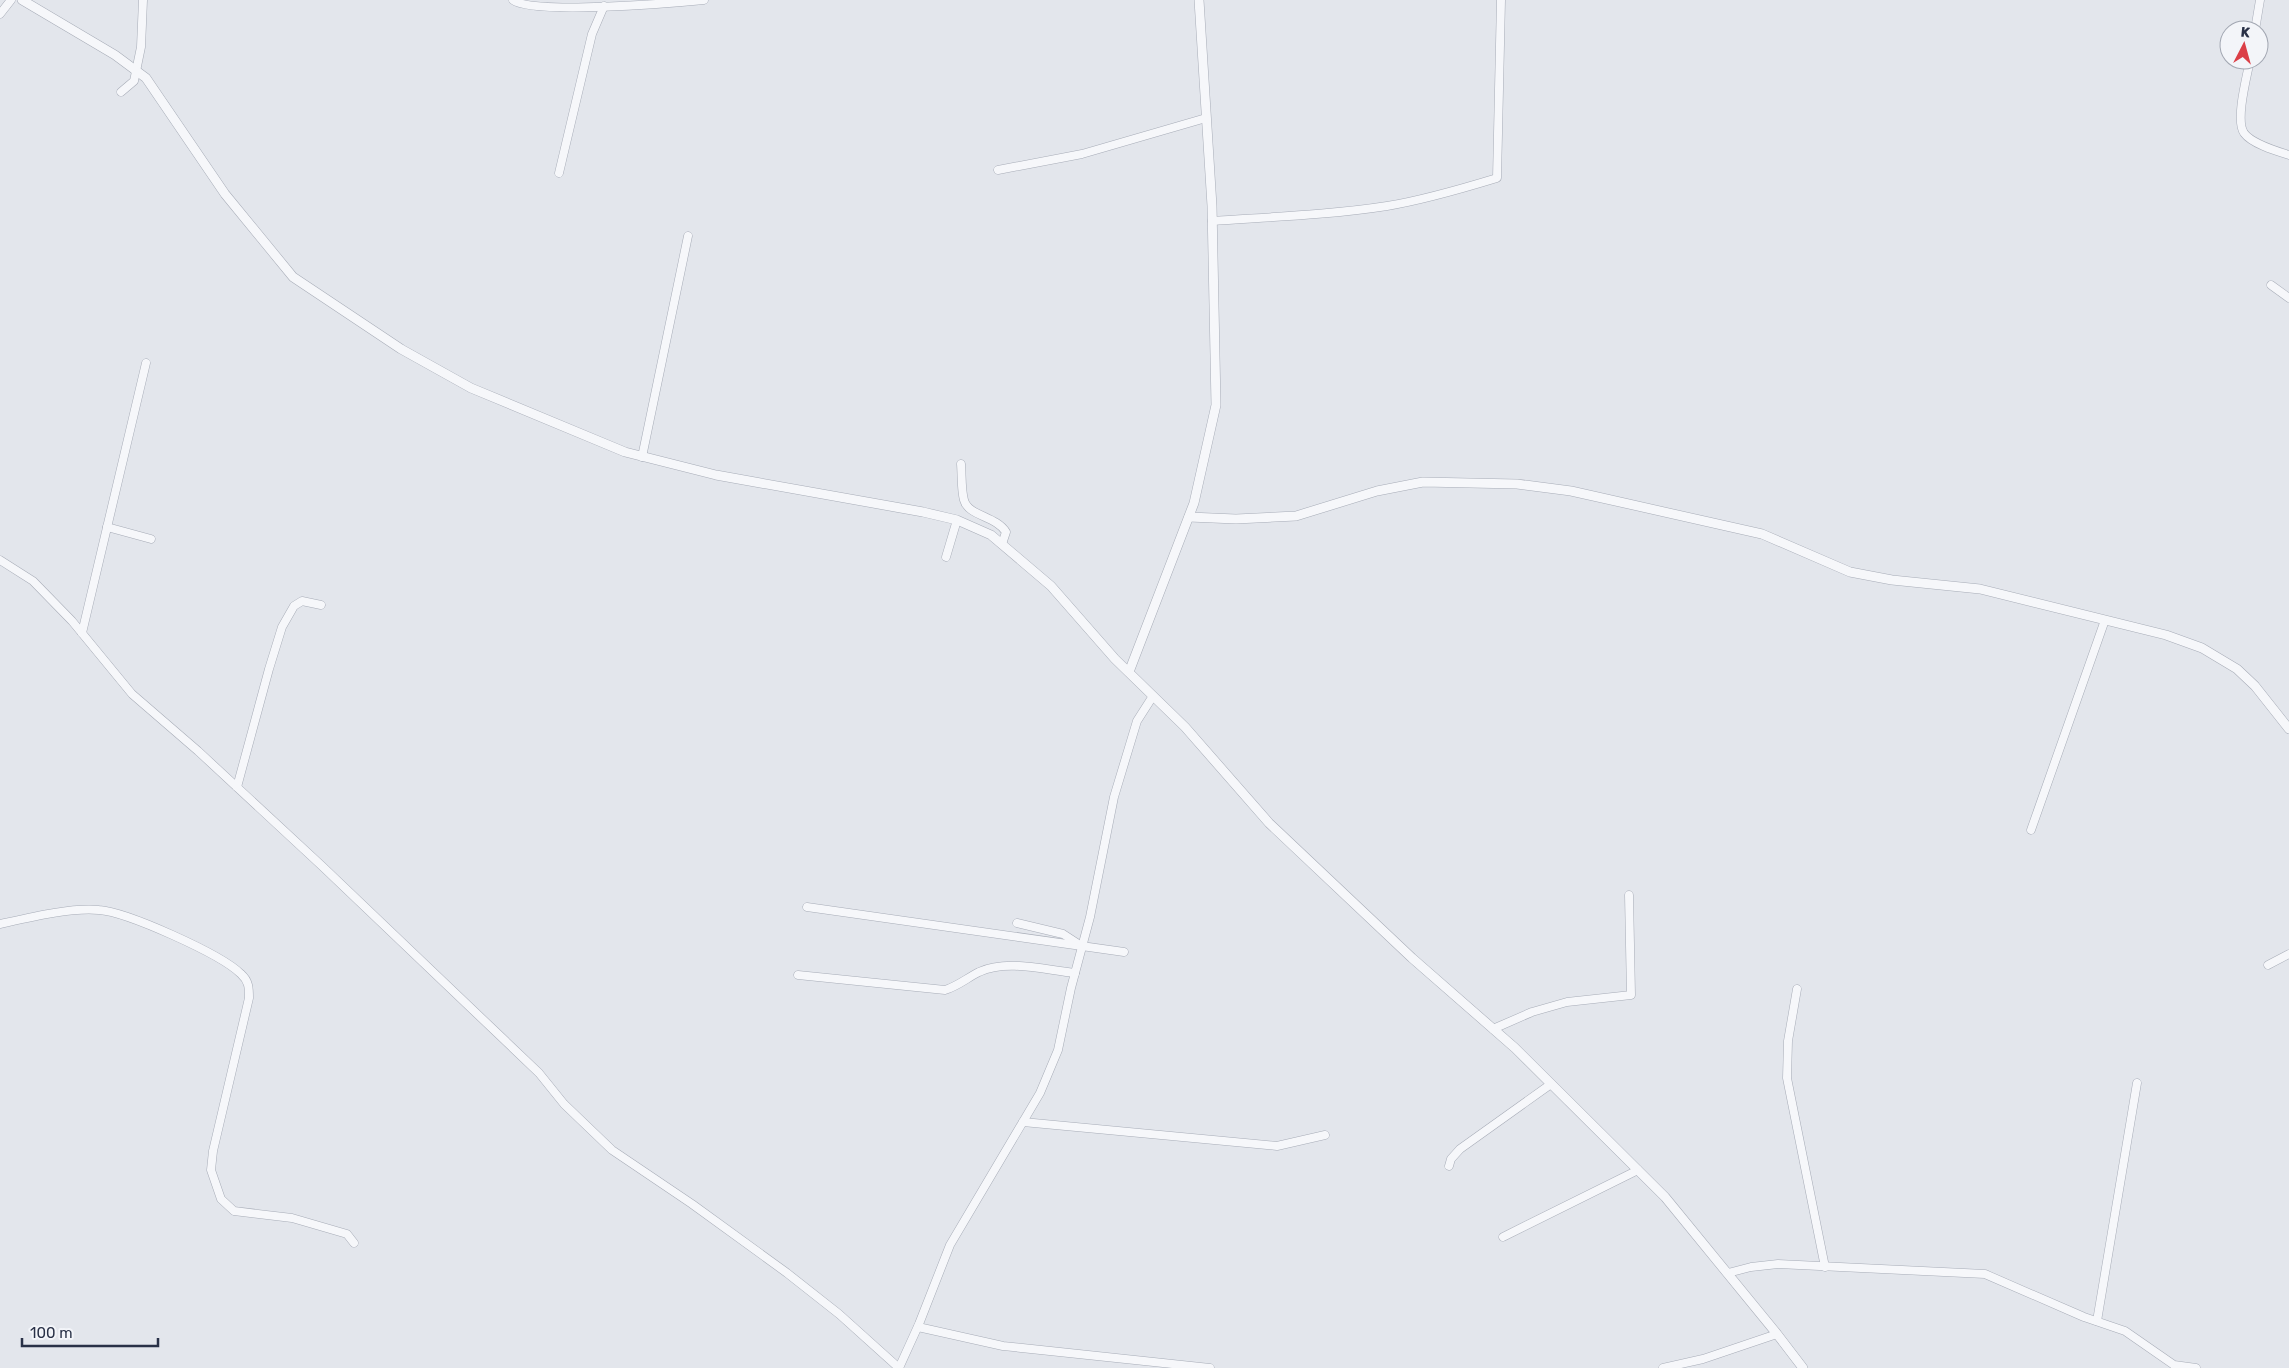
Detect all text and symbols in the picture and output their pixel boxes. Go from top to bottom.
north arrow [2219,20,2269,70]
text: K [2240,24,2252,42]
scale bar [22,1316,159,1348]
text: 100 m [30,1324,72,1342]

